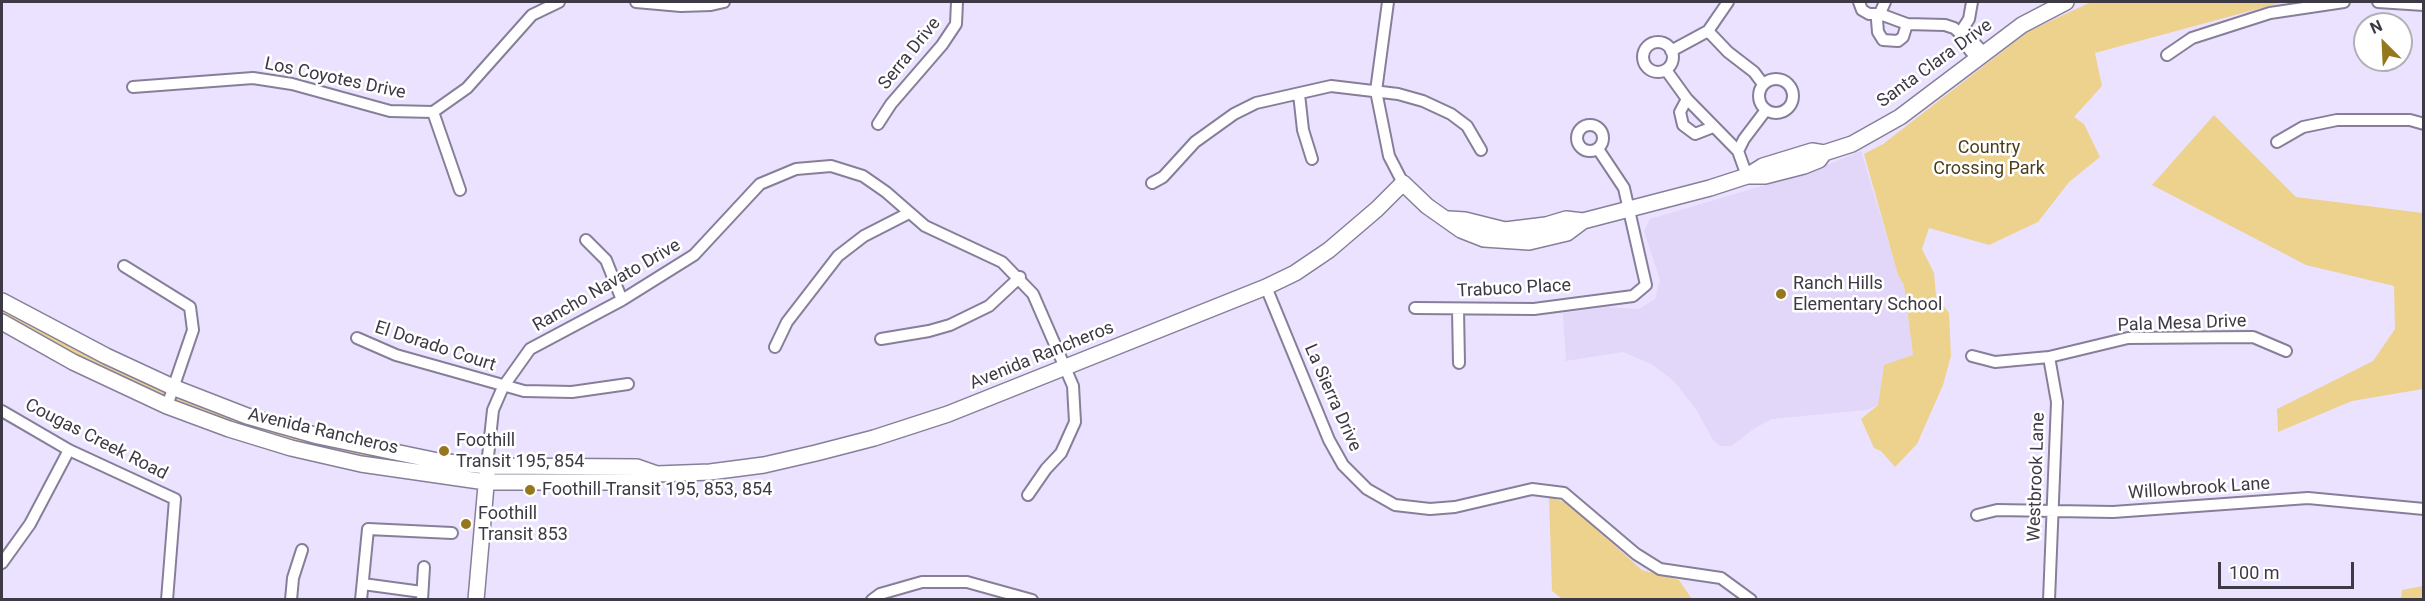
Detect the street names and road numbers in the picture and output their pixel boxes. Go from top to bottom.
street label: Serra Drive [874,13,946,95]
street label: Santa Clara Drive [1873,15,1997,113]
street label: Los Coyotes Drive [262,53,408,105]
street label: Rancho Navato Drive [529,235,685,337]
street label: Trabuco Place [1456,275,1572,303]
street label: Pala Mesa Drive [2117,311,2247,337]
street label: El Dorado Court [372,317,498,377]
street label: Avenida Rancheros [967,317,1117,395]
street label: La Sierra Drive [1299,341,1365,455]
street label: Cougas Creek Road [21,395,171,485]
street label: Avenida Rancheros [246,404,400,460]
street label: Westbrook Lane [2024,412,2050,542]
street label: Willowbrook Lane [2127,473,2271,505]

